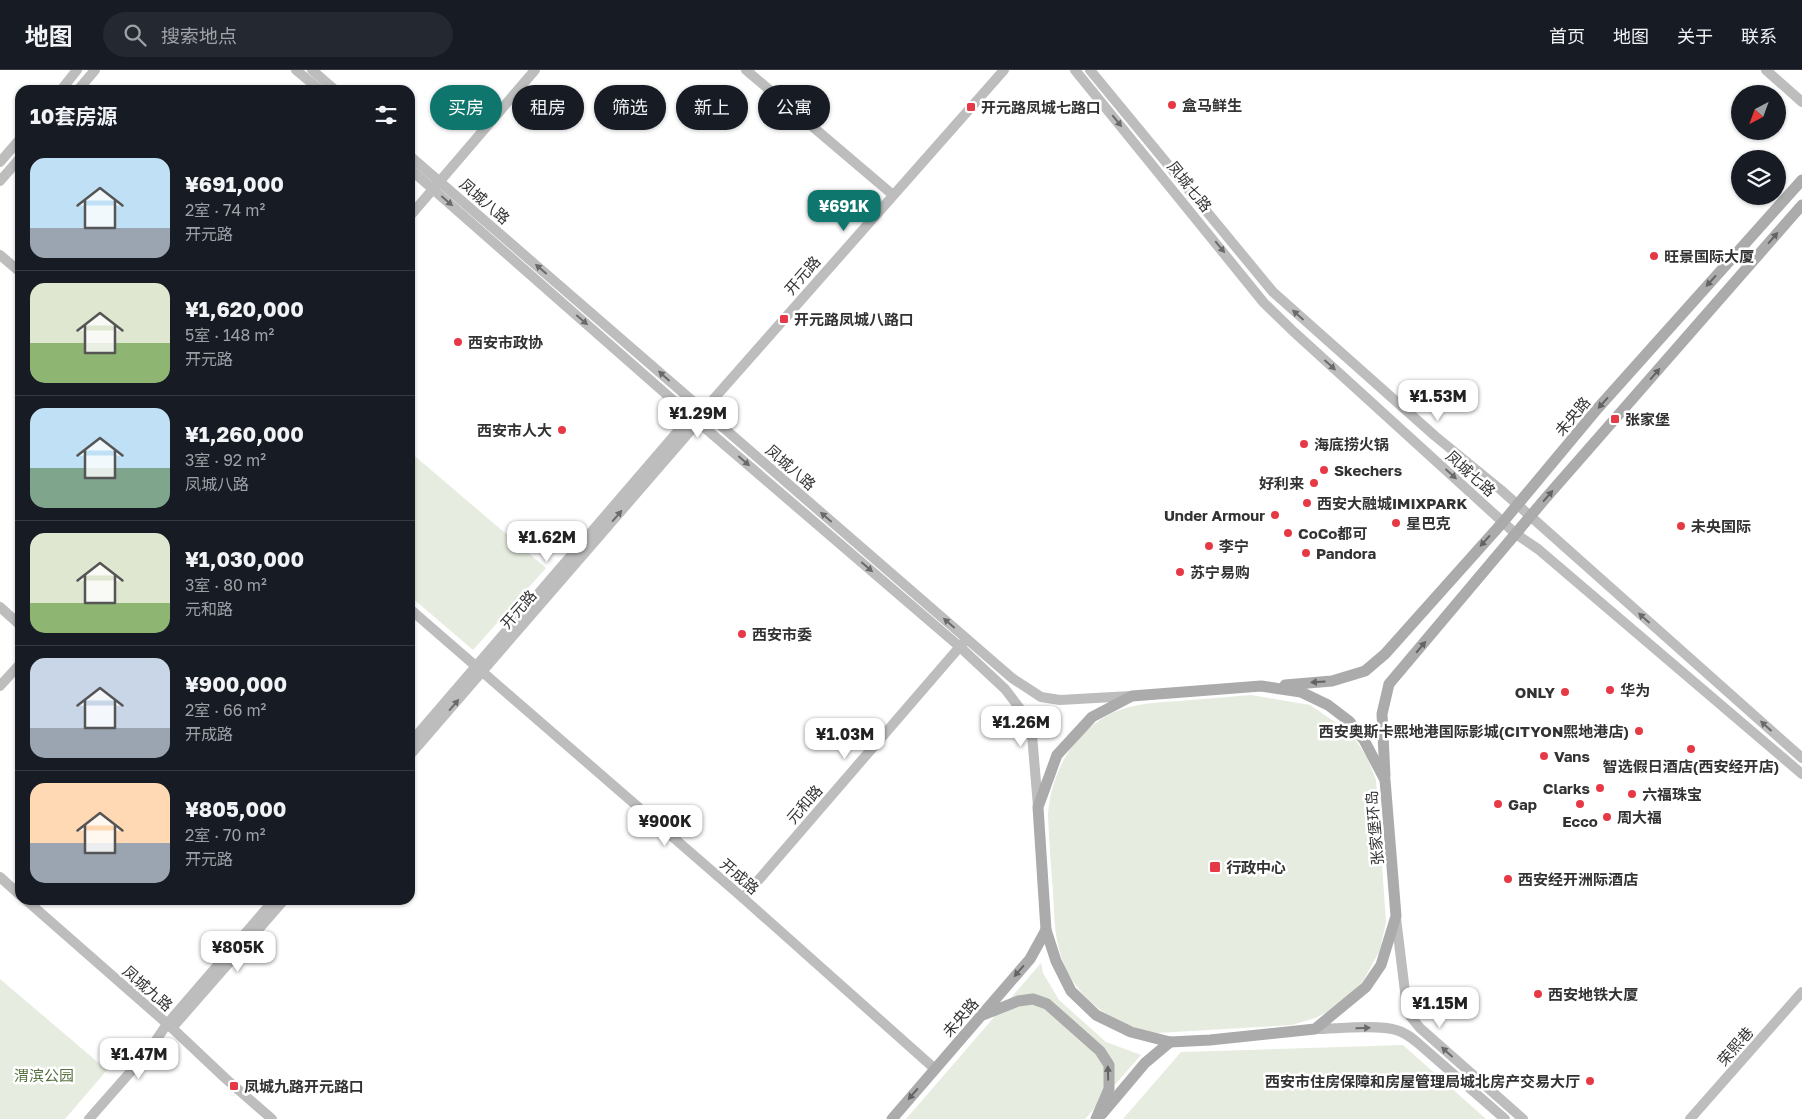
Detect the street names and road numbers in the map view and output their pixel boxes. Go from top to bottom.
street label: 凤城七路 [1164,157,1216,215]
street label: 凤城八路 [456,175,514,227]
street label: 开元路 [780,252,824,298]
street label: 未央路 [1551,393,1593,439]
street label: 凤城八路 [762,441,820,493]
street label: 凤城七路 [1443,446,1499,500]
street label: 开元路 [496,586,540,632]
street label: 元和路 [782,781,826,827]
street label: 张家堡环岛 [1362,790,1386,866]
street label: 开成路 [717,854,763,898]
street label: 凤城九路 [119,962,177,1014]
street label: 未央路 [938,994,982,1040]
street label: 荣熙巷 [1713,1023,1757,1069]

